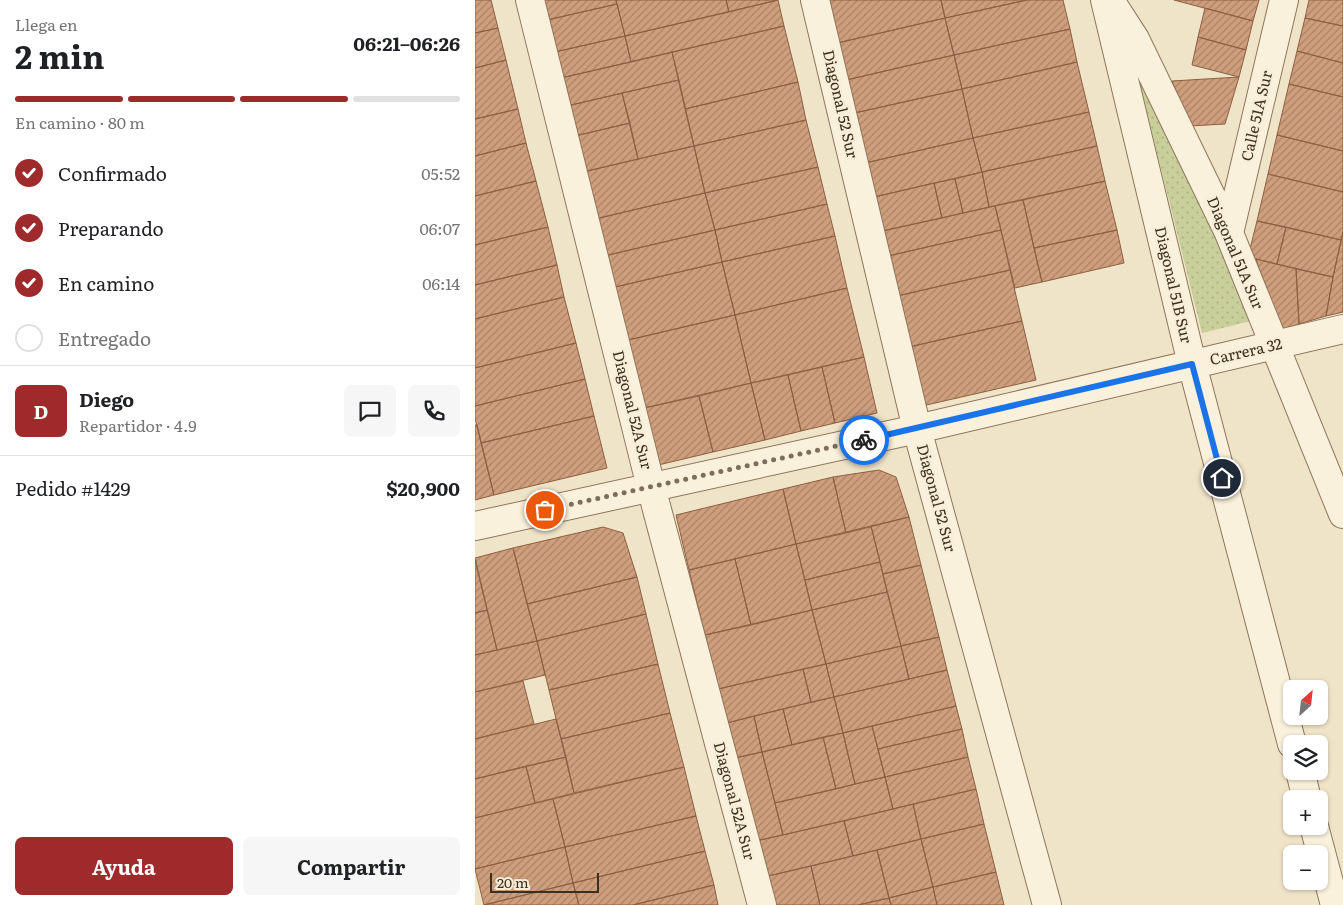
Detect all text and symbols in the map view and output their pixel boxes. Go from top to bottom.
text: Llega en [15,12,78,36]
text: 06:21–06:26 [353,29,460,57]
text: 2 min [15,31,104,79]
street label: Diagonal 52 Sur [818,47,865,160]
street label: Calle 51A Sur [1234,68,1277,163]
text: En camino · 80 m [15,110,145,134]
icon: check [15,159,43,187]
text: Confirmado [58,159,167,187]
text: 05:52 [421,161,460,185]
street label: Diagonal 51A Sur [1202,192,1271,312]
icon: check [15,214,43,242]
text: Preparando [58,214,164,242]
text: 06:07 [419,216,460,240]
street label: Diagonal 51B Sur [1150,224,1199,345]
icon: check [15,269,43,297]
text: En camino [58,269,154,297]
text: 06:14 [422,271,460,295]
text: Entregado [58,324,151,352]
street label: Carrera 32 [1207,331,1284,370]
street label: Diagonal 52A Sur [608,348,659,472]
text: Diego [79,385,134,413]
button: chat [344,385,396,437]
button: phone [408,385,460,437]
text: D [34,397,48,425]
text: Repartidor · 4.9 [79,413,197,437]
courier [839,415,889,465]
icon: bike [850,426,878,454]
street label: Diagonal 52 Sur [912,441,963,554]
pin [1201,457,1243,499]
icon: home [1208,464,1236,492]
text: Pedido #1429 [15,474,130,502]
text: $20,900 [386,474,460,502]
pin [524,489,566,531]
icon: bag [531,496,559,524]
north arrow [1283,680,1327,725]
map controls [1283,680,1328,890]
button: layers [1283,735,1328,780]
street label: Diagonal 52A Sur [709,739,762,862]
button: + [1283,790,1328,835]
button: Ayuda [15,837,233,895]
button: Compartir [243,837,460,895]
button: − [1283,845,1328,890]
scale bar [490,870,599,893]
text: 20 m [497,872,529,892]

